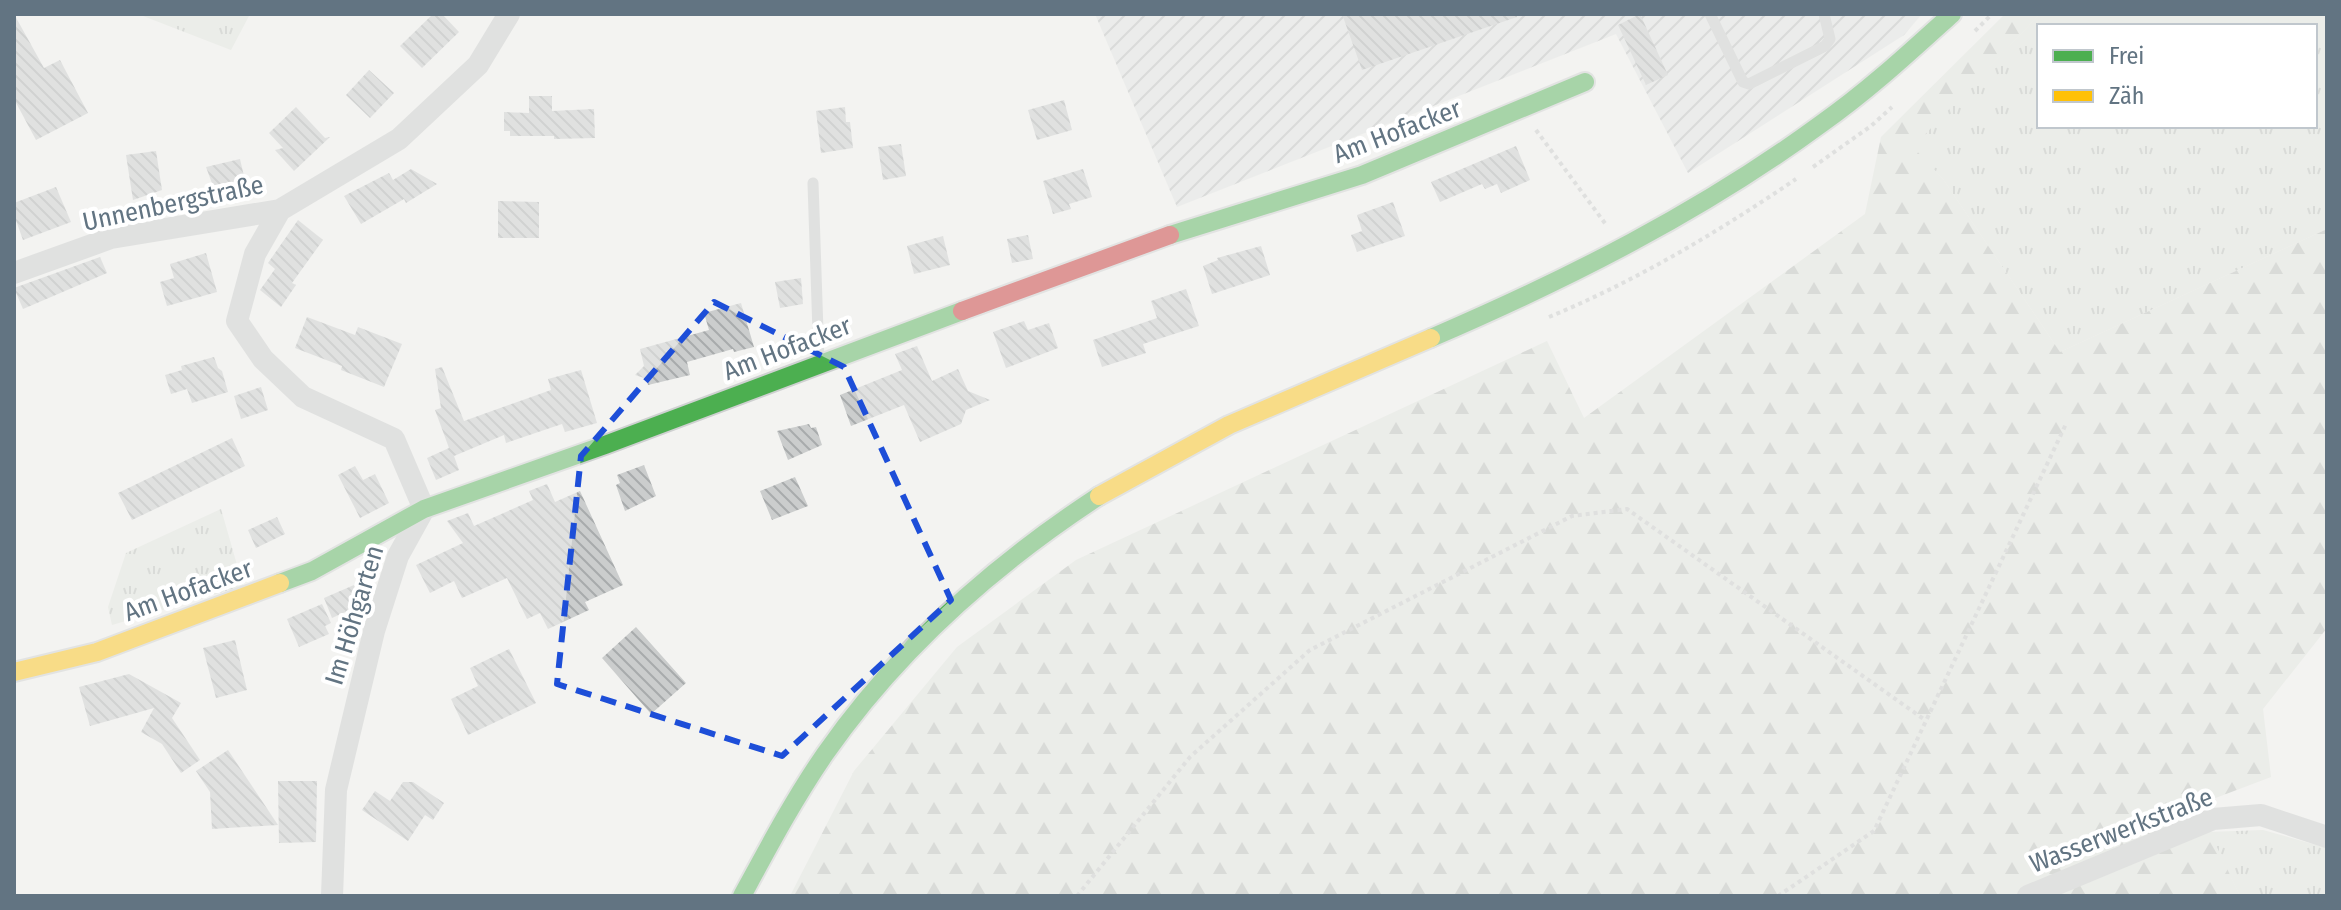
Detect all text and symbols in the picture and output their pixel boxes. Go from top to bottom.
legend [2037,24,2317,128]
text: Frei [2109,42,2144,70]
text: Zäh [2109,82,2144,110]
street label: Am Hofacker [1329,93,1465,170]
street label: Unnenbergstraße [80,169,266,238]
street label: Am Hofacker [719,310,855,387]
street label: Im Höhgarten [319,542,390,689]
street label: Am Hofacker [120,553,257,628]
street label: Wasserwerkstraße [2025,781,2217,880]

